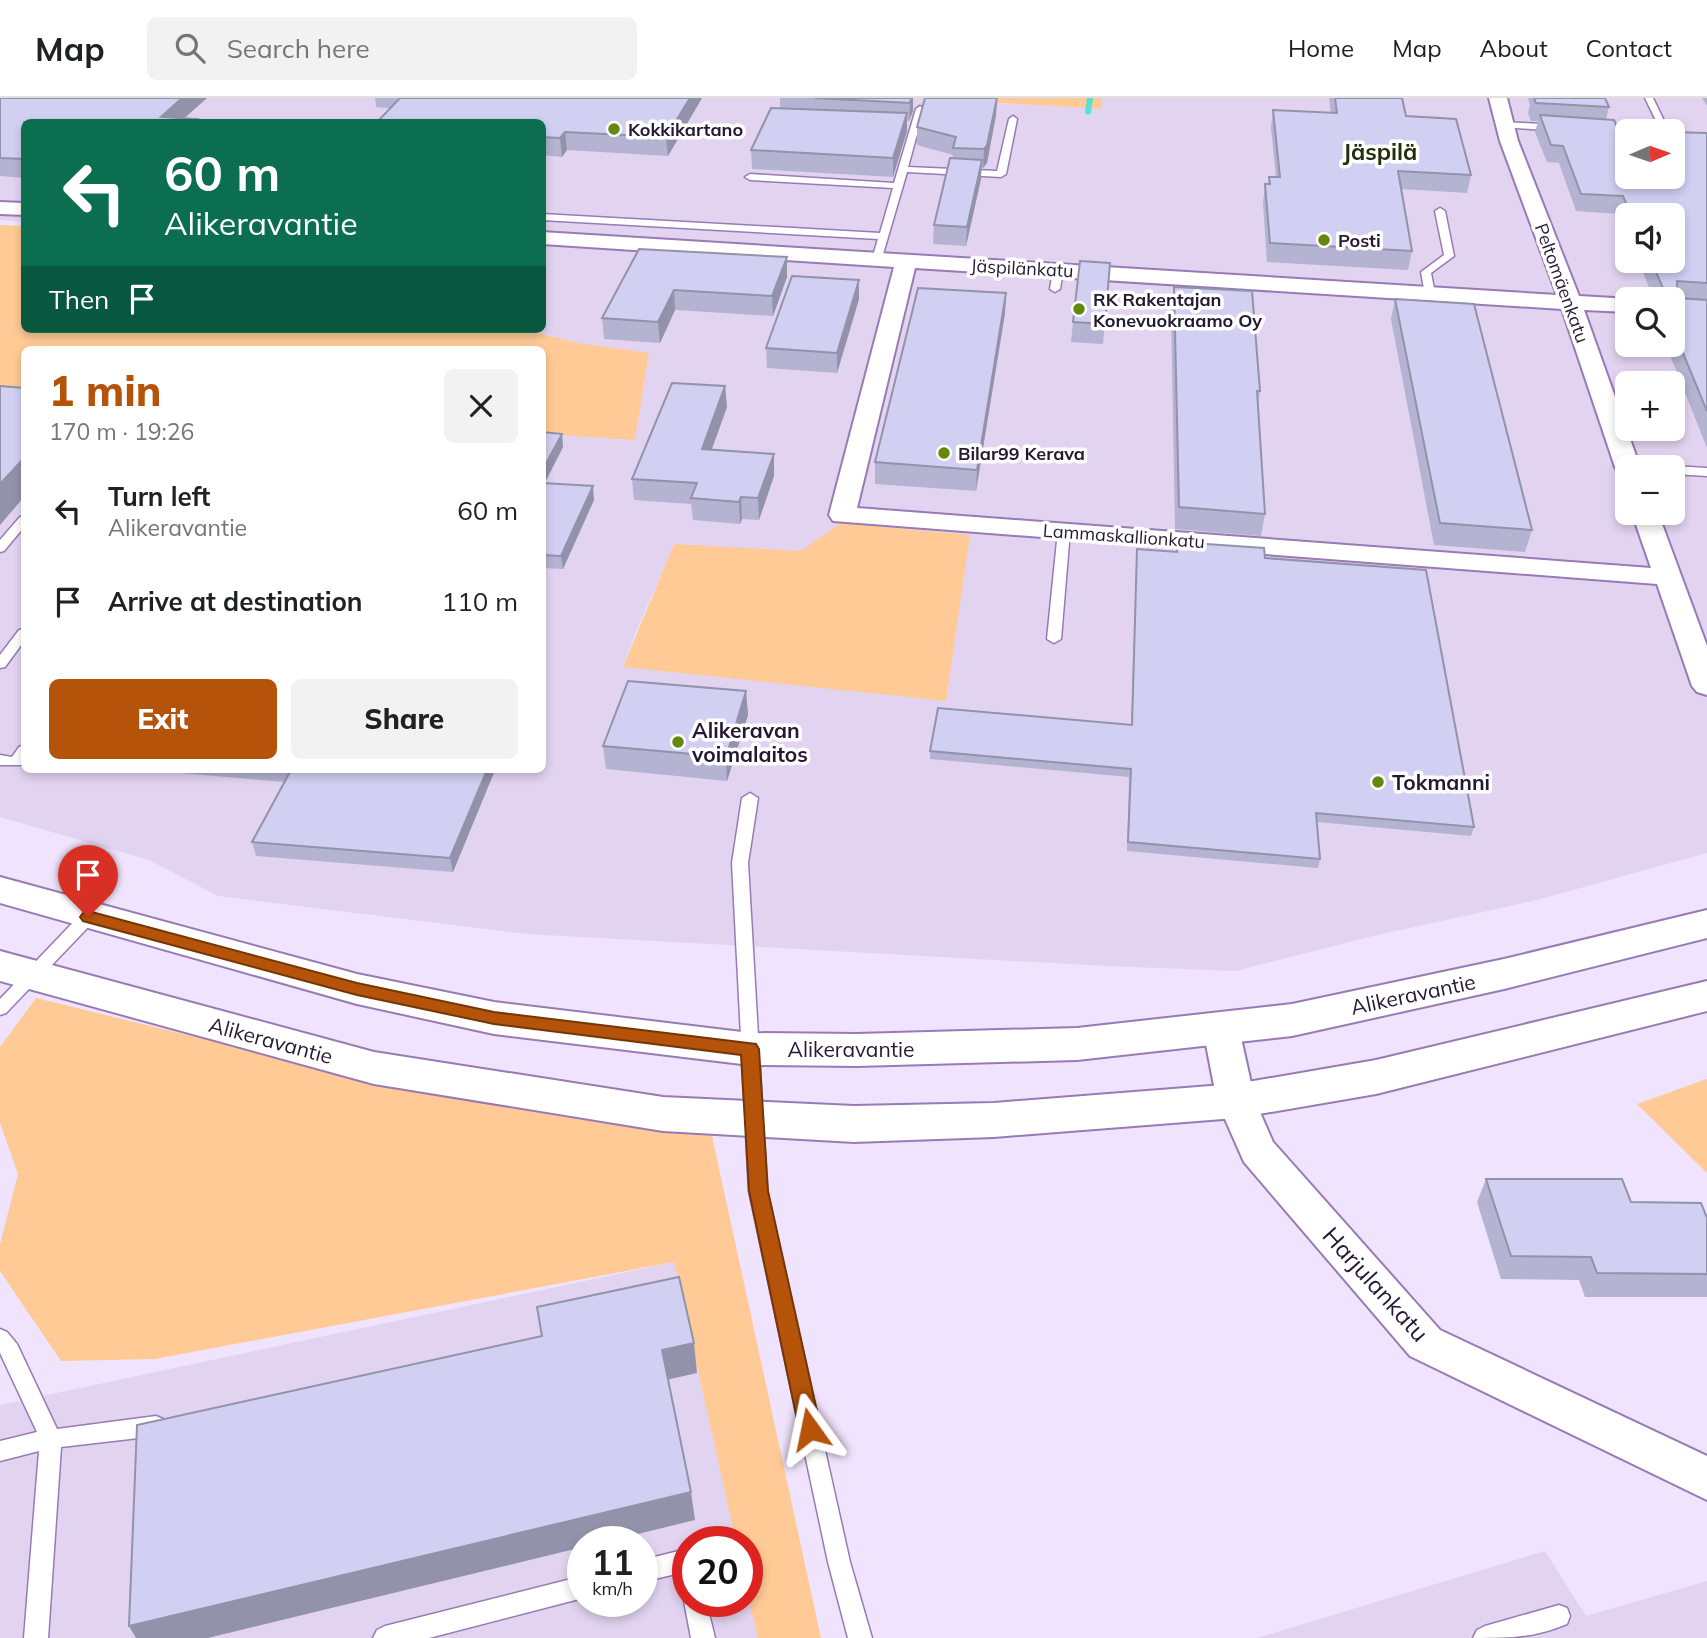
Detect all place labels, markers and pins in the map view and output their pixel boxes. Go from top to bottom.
place label: Kokkikartano [628,118,743,141]
marker: Kokkikartano [606,121,622,137]
place label: Posti [1338,229,1381,252]
marker: Posti [1316,232,1332,248]
place label: RK Rakentajan Konevuokraamo Oy [1093,288,1262,332]
marker: RK Rakentajan Konevuokraamo Oy [1071,301,1087,317]
place label: Bilar99 Kerava [958,442,1085,465]
marker: Bilar99 Kerava [936,445,952,461]
place label: Alikeravan voimalaitos [691,717,808,767]
marker: Alikeravan voimalaitos [670,734,686,750]
place label: Tokmanni [1392,769,1490,795]
marker: Tokmanni [1370,774,1386,790]
pin [58,845,118,917]

